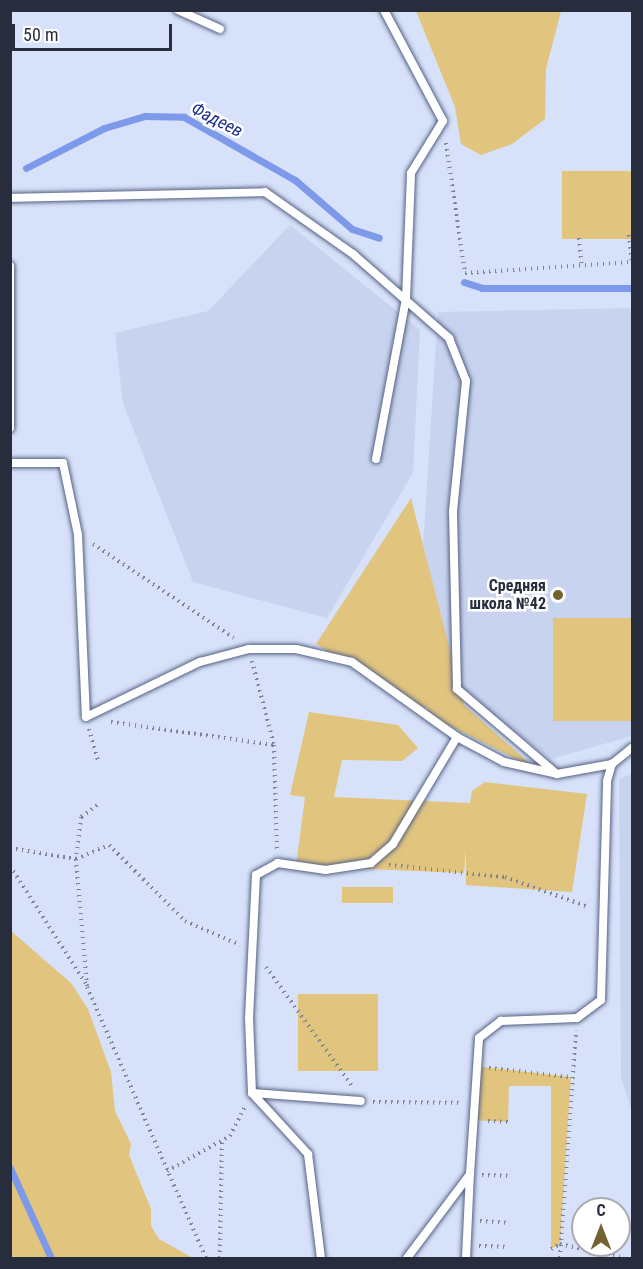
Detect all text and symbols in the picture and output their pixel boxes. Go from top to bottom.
scale bar [15,12,176,50]
text: 50 m [23,24,58,45]
water label: Фадеев [188,98,246,142]
place label: Средняя школа №42 [470,576,546,614]
marker: Средняя школа №42 [551,588,565,602]
north arrow [571,1197,631,1257]
text: С [596,1201,606,1220]

